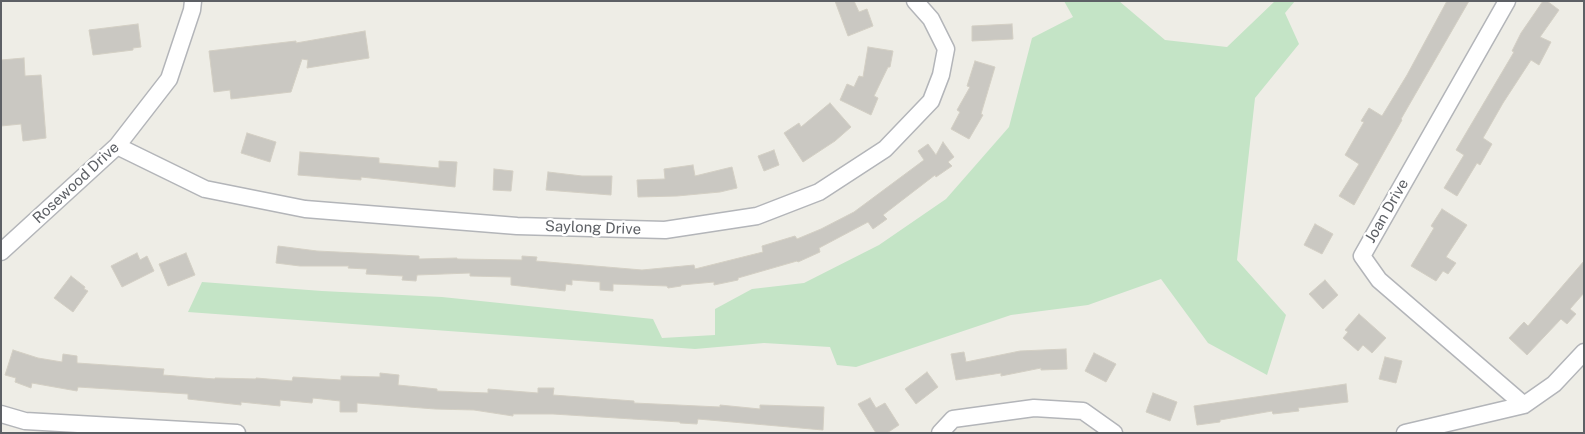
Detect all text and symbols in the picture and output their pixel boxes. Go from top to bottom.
street label: Rosewood Drive [29,138,123,228]
street label: Joan Drive [1362,176,1412,246]
street label: Saylong Drive [545,217,641,239]

